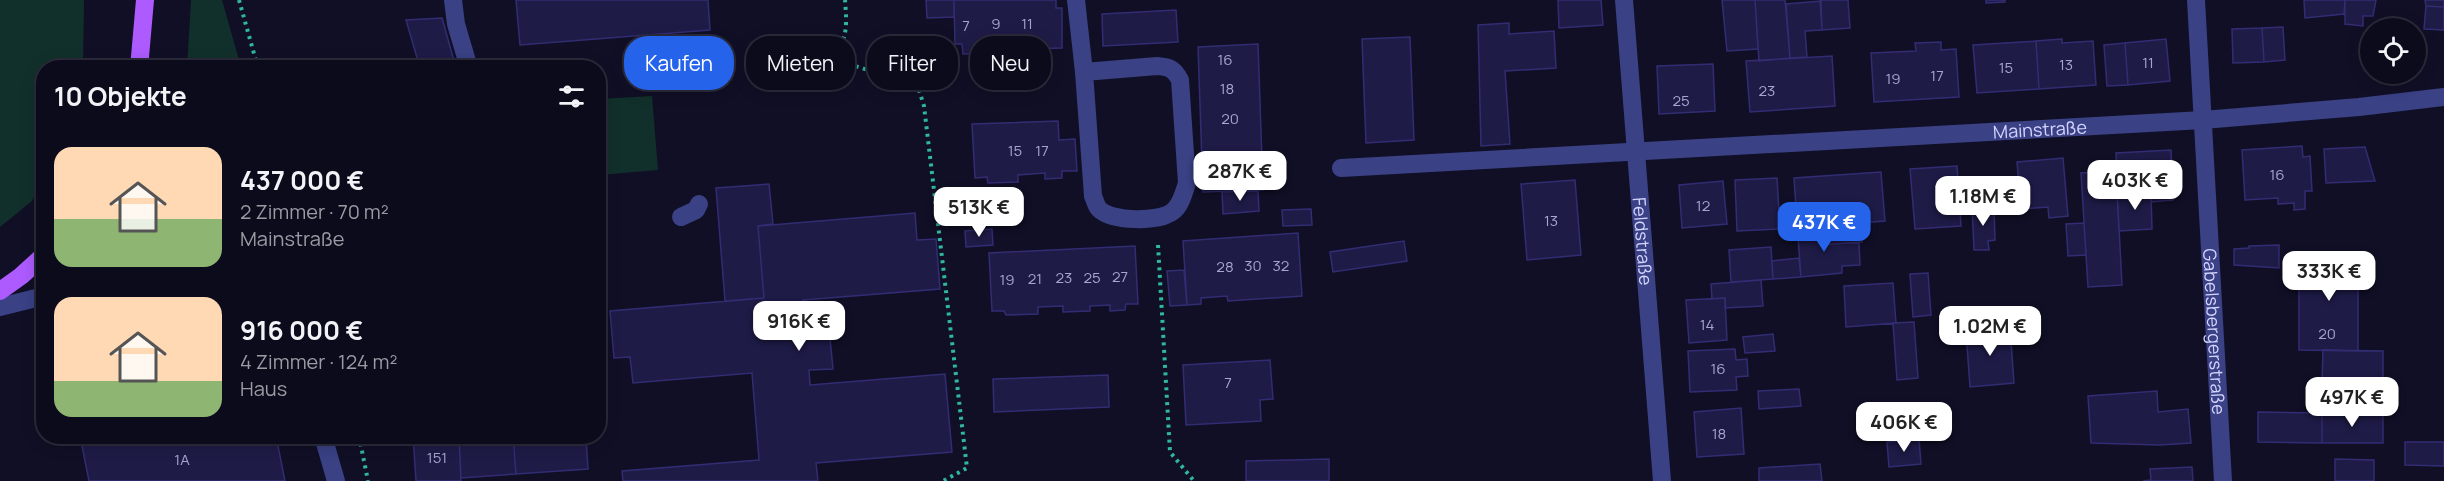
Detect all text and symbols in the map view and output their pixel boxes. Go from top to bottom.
house number: 9 [991,13,1001,34]
house number: 11 [1021,13,1033,34]
house number: 7 [962,15,970,36]
map controls [2360,18,2426,84]
button: locate [2360,18,2426,84]
chip: Kaufen [624,36,734,90]
chip: Mieten [746,36,855,90]
chip: Filter [867,36,958,90]
chip: Neu [970,36,1051,90]
house number: 16 [1217,49,1233,70]
house number: 11 [2142,52,2154,73]
house number: 13 [2059,54,2073,75]
house number: 15 [1999,57,2013,78]
house number: 17 [1930,65,1944,86]
house number: 19 [1885,68,1901,89]
text: 10 Objekte [54,78,187,114]
house number: 18 [1220,78,1234,99]
icon: filters [555,80,588,113]
house number: 23 [1759,80,1775,101]
house number: 25 [1672,90,1690,111]
house number: 20 [1221,108,1239,129]
street label: Mainstraße [1992,114,2088,144]
house number: 15 [1008,140,1022,161]
house number: 17 [1035,140,1049,161]
pin: 287K € [1191,151,1289,202]
text: 287K € [1207,157,1273,184]
pin: 403K € [2086,160,2184,211]
text: 437 000 € [240,162,364,198]
house number: 16 [2269,164,2285,185]
text: 403K € [2101,166,2169,193]
icon: home [102,171,174,243]
pin: 1.18M € [1928,176,2038,227]
text: 1.18M € [1949,182,2017,209]
pin: 513K € [930,187,1028,238]
text: 513K € [948,193,1010,220]
house number: 12 [1696,195,1710,216]
street label: Feldstraße [1628,196,1659,286]
text: 2 Zimmer · 70 m² [240,198,389,225]
pin: 437K € [1775,202,1873,253]
text: 437K € [1792,208,1856,235]
house number: 13 [1544,210,1558,231]
text: Mainstraße [240,225,345,252]
street label: Gabelsbergerstraße [2198,248,2231,415]
pin: 333K € [2280,251,2378,302]
house number: 30 [1244,255,1262,276]
house number: 32 [1273,255,1289,276]
house number: 28 [1216,256,1234,277]
text: 333K € [2296,257,2362,284]
house number: 27 [1112,266,1128,287]
house number: 23 [1056,267,1072,288]
house number: 25 [1083,267,1101,288]
house number: 21 [1028,268,1042,289]
house number: 19 [999,269,1015,290]
pin: 916K € [750,301,848,352]
pin: 1.02M € [1935,306,2045,357]
text: 916K € [767,307,831,334]
text: 916 000 € [240,312,363,348]
text: 1.02M € [1953,312,2027,339]
house number: 14 [1700,314,1714,335]
icon: home [102,321,174,393]
house number: 20 [2318,323,2336,344]
text: 4 Zimmer · 124 m² [240,348,398,375]
house number: 16 [1710,358,1726,379]
house number: 7 [1224,372,1232,393]
text: Haus [240,375,287,402]
pin: 497K € [2303,377,2401,428]
text: 497K € [2320,383,2384,410]
pin: 406K € [1855,402,1953,453]
text: 406K € [1870,408,1938,435]
house number: 18 [1712,423,1726,444]
house number: 151 [427,447,447,468]
house number: 1A [174,449,190,470]

